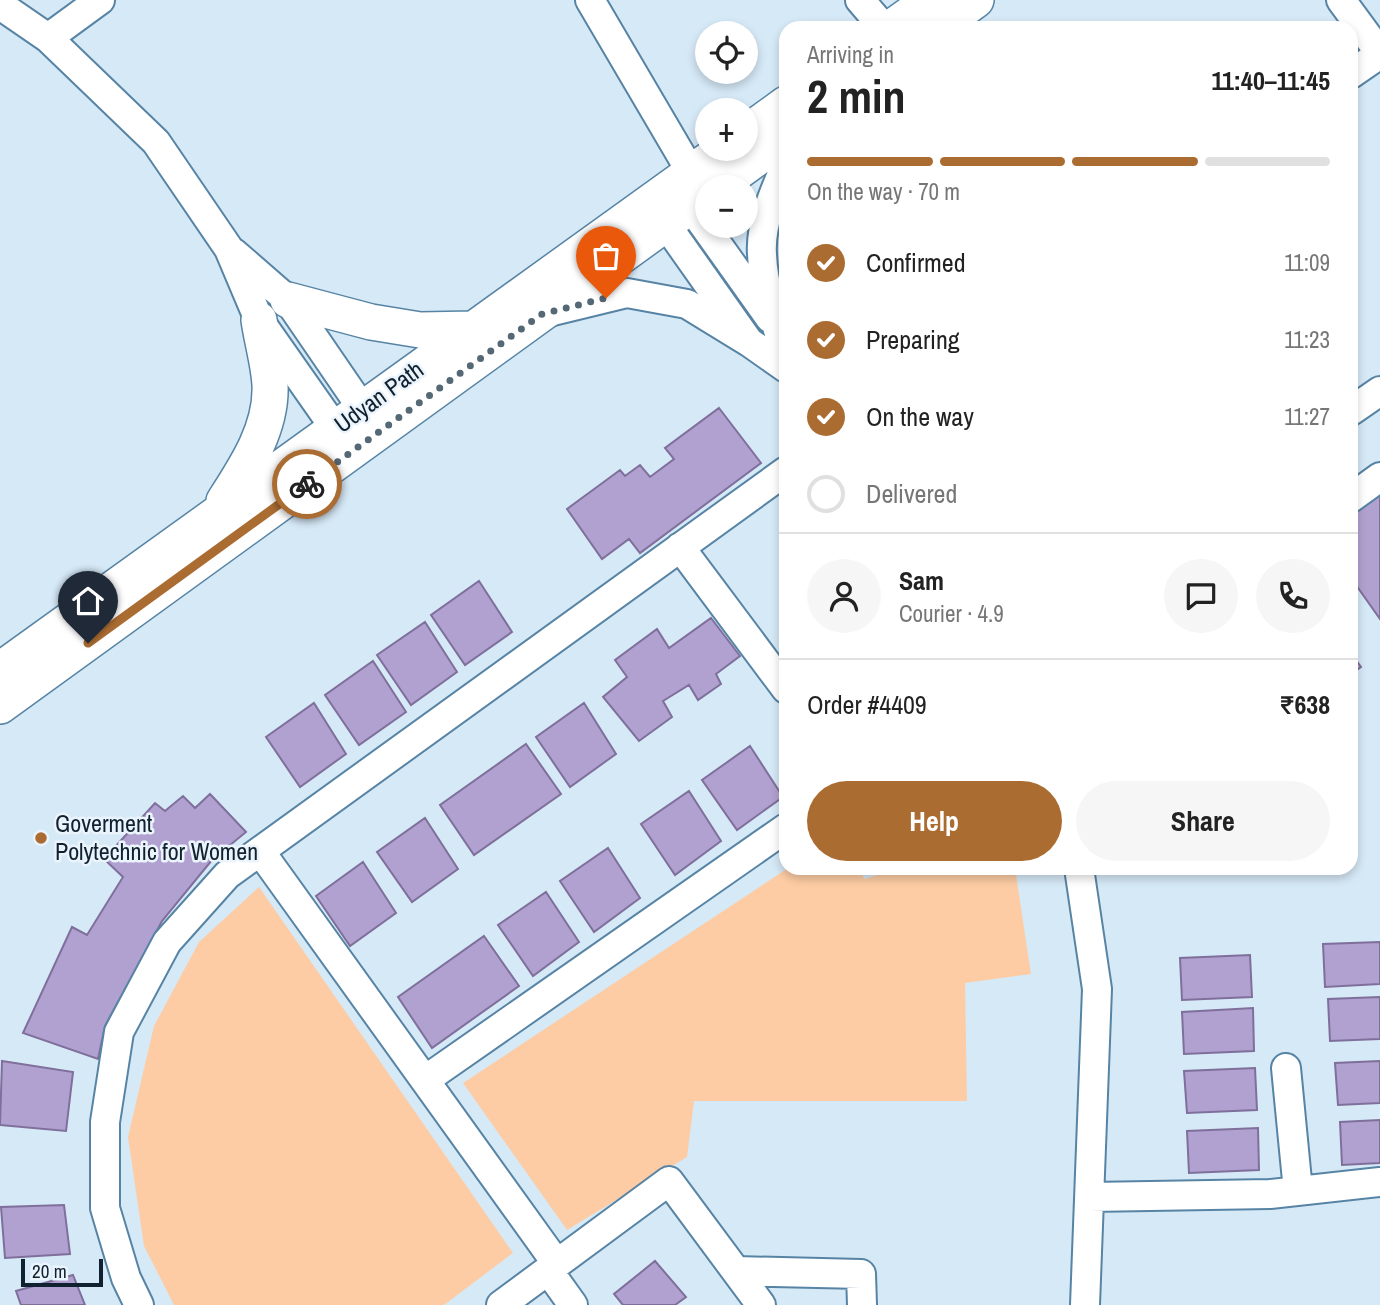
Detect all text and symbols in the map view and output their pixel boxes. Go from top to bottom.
map controls [695,21,758,238]
button: locate [695,21,758,84]
text: Arriving in [807,39,894,70]
text: 11:40–11:45 [1211,63,1330,98]
text: 2 min [807,65,906,127]
button: + [695,98,758,161]
button: − [695,175,758,238]
text: On the way · 70 m [807,176,960,207]
pin [576,226,636,298]
icon: bag [587,237,625,275]
icon: check [807,244,845,282]
text: Confirmed [866,245,966,280]
text: 11:09 [1284,247,1330,278]
icon: check [807,321,845,359]
text: Preparing [866,322,960,357]
text: 11:23 [1284,324,1330,355]
street label: Udyan Path [327,353,429,439]
icon: check [807,398,845,436]
text: On the way [866,399,974,434]
text: 11:27 [1284,401,1330,432]
courier [272,449,342,519]
icon: bike [288,465,326,503]
text: Delivered [866,476,957,511]
button: person [807,559,881,633]
button: chat [1164,559,1238,633]
button: phone [1256,559,1330,633]
text: Sam [899,563,944,598]
pin [58,571,118,643]
icon: home [69,582,107,620]
text: Courier · 4.9 [899,598,1004,629]
text: Order #4409 [807,687,927,722]
text: ₹638 [1279,687,1330,722]
button: Help [807,781,1062,861]
button: Share [1076,781,1330,861]
place label: Goverment Polytechnic for Women [55,807,258,867]
marker: Goverment Polytechnic for Women [33,830,49,846]
scale bar [21,1256,103,1288]
text: 20 m [32,1258,67,1284]

